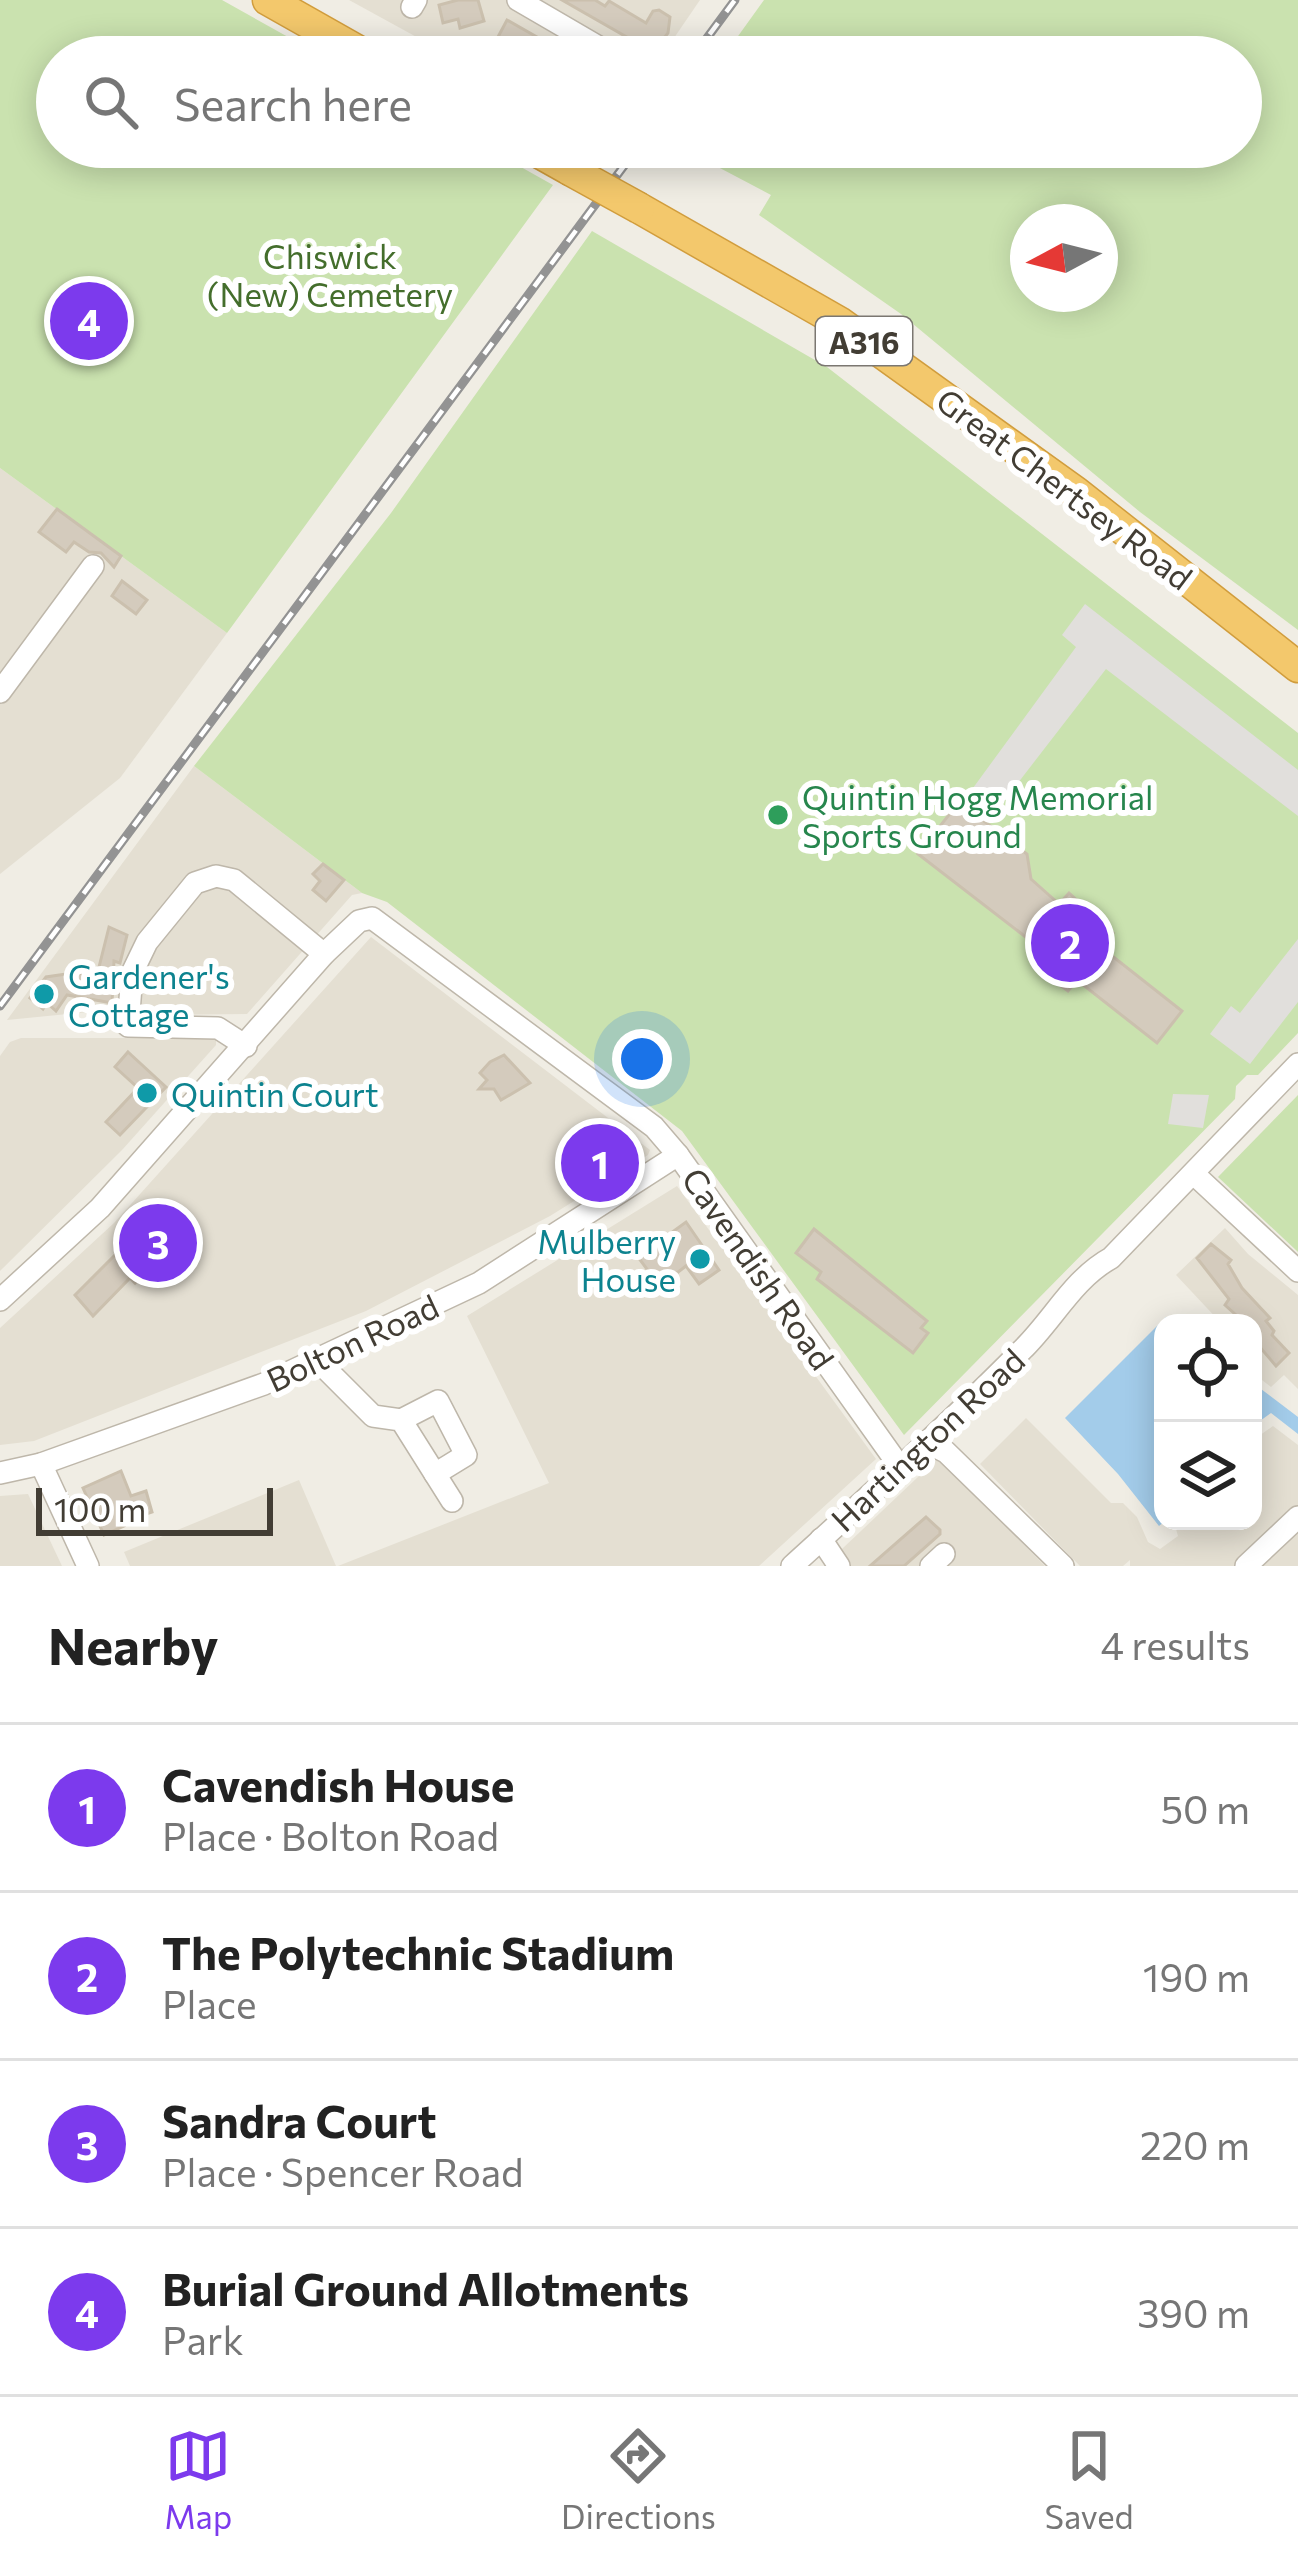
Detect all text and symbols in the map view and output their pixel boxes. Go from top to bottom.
search box [36,36,1262,168]
icon: search [78,69,144,135]
text: Search here [174,75,412,130]
north arrow [1010,204,1118,312]
park label: Chiswick (New) Cemetery [207,235,453,314]
pin: 4 [50,276,128,366]
road number: A316 [816,317,912,365]
street label: Great Chertsey Road [929,379,1201,597]
place label: Quintin Hogg Memorial Sports Ground [802,776,1153,855]
marker: Quintin Hogg Memorial Sports Ground [765,802,791,828]
pin: 2 [1031,898,1109,988]
place label: Gardener's Cottage [68,955,230,1034]
marker: Gardener's Cottage [31,981,57,1007]
your location [612,1029,672,1089]
place label: Quintin Court [171,1073,379,1114]
marker: Quintin Court [134,1080,160,1106]
pin: 1 [561,1118,639,1208]
street label: Cavendish Road [674,1159,844,1377]
pin: 3 [119,1198,197,1288]
place label: Mulberry House [537,1220,676,1299]
marker: Mulberry House [687,1246,713,1272]
street label: Bolton Road [260,1284,444,1400]
map controls [1154,1314,1262,1530]
button: locate [1154,1314,1262,1422]
street label: Hartington Road [822,1339,1032,1539]
button: layers [1154,1422,1262,1530]
scale bar [36,1482,273,1535]
text: 100 m [54,1488,146,1529]
text: Nearby [48,1613,218,1676]
text: 4 results [1100,1620,1250,1668]
text: Cavendish House [162,1756,515,1811]
text: 1 [78,1784,96,1832]
text: 50 m [1161,1784,1250,1832]
text: Place · Bolton Road [162,1811,499,1859]
text: The Polytechnic Stadium [162,1924,674,1979]
text: 2 [76,1952,98,2000]
text: 190 m [1143,1952,1250,2000]
text: Place [162,1979,257,2027]
text: Sandra Court [162,2092,436,2147]
text: 3 [76,2120,98,2168]
text: 220 m [1140,2120,1250,2168]
text: Place · Spencer Road [162,2147,524,2195]
text: Burial Ground Allotments [162,2260,689,2315]
text: 4 [75,2288,99,2336]
text: 390 m [1137,2288,1250,2336]
text: Park [162,2315,244,2363]
tab: Map [164,2423,232,2536]
tab: Directions [561,2423,716,2536]
tab: Saved [1045,2423,1134,2536]

